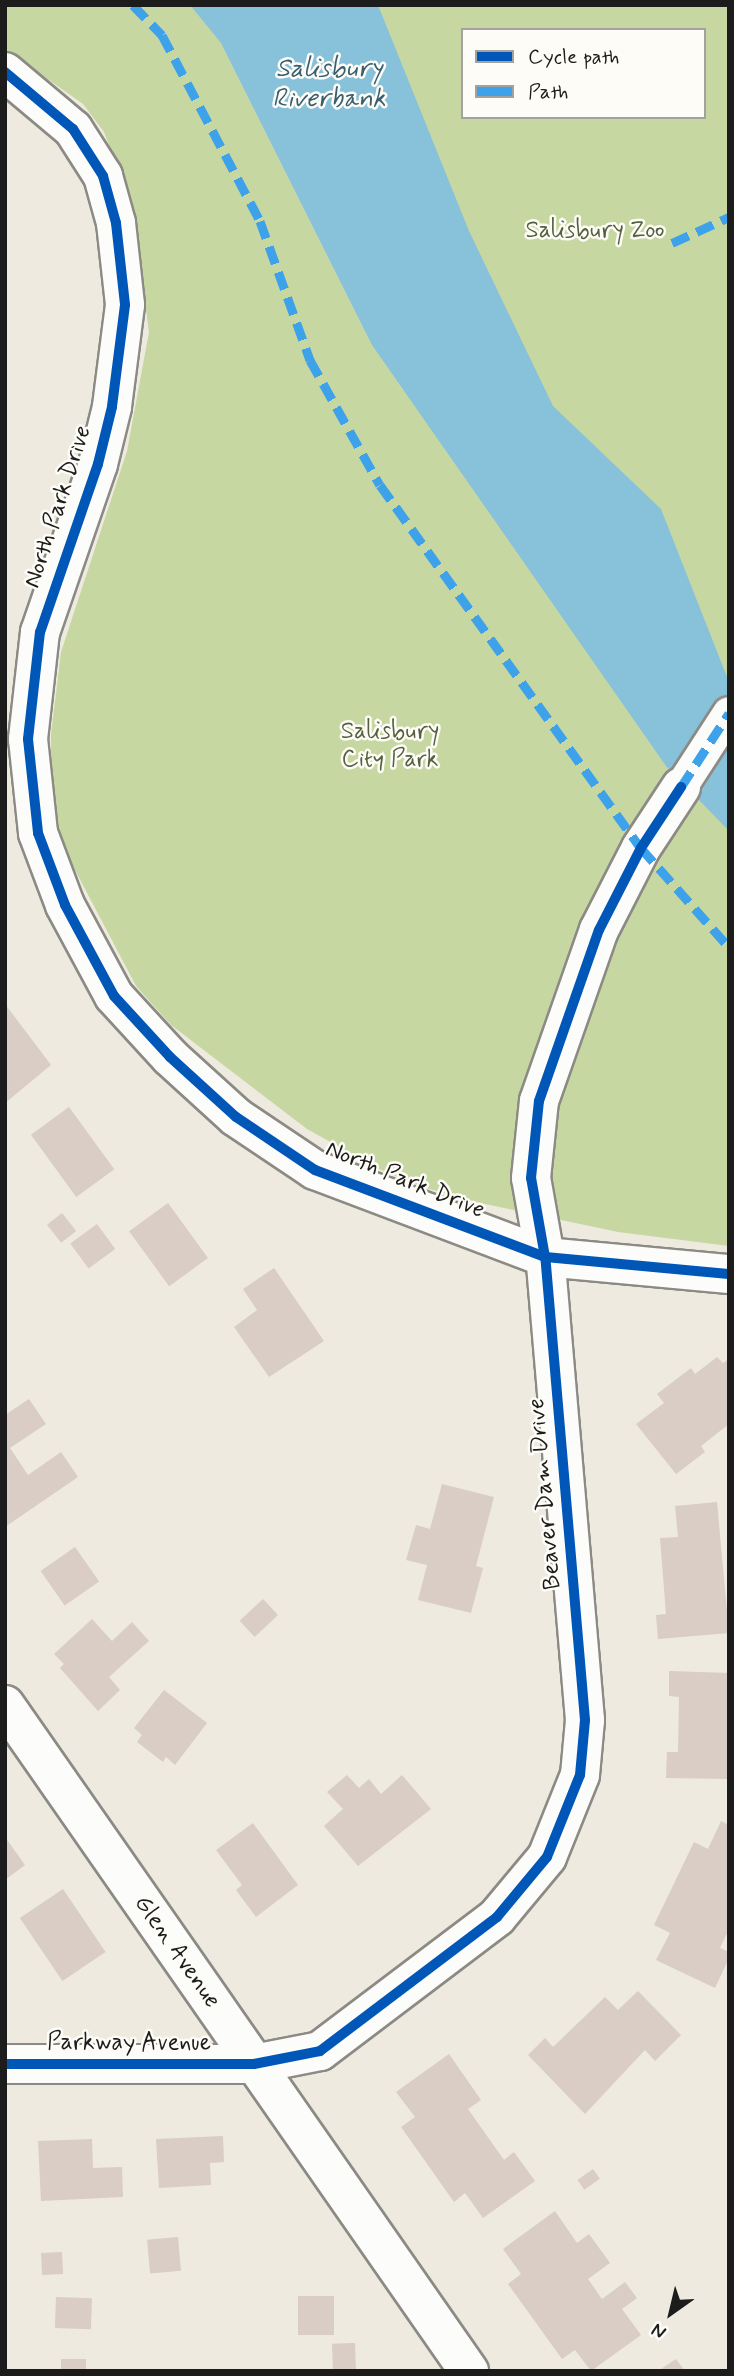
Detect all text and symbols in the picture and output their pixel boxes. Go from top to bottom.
legend [461,28,706,119]
text: Cycle path [528,43,619,71]
water label: Salisbury Riverbank [272,54,386,116]
text: Path [528,78,568,106]
park label: Salisbury Zoo [524,217,666,245]
street label: North Park Drive [18,422,98,592]
park label: Salisbury City Park [341,718,439,774]
street label: North Park Drive [321,1135,489,1225]
street label: Beaver Dam Drive [522,1398,568,1590]
street label: Glen Avenue [127,1889,227,2015]
street label: Parkway Avenue [44,2029,214,2057]
north arrow [636,2278,706,2348]
text: N [647,2317,671,2345]

